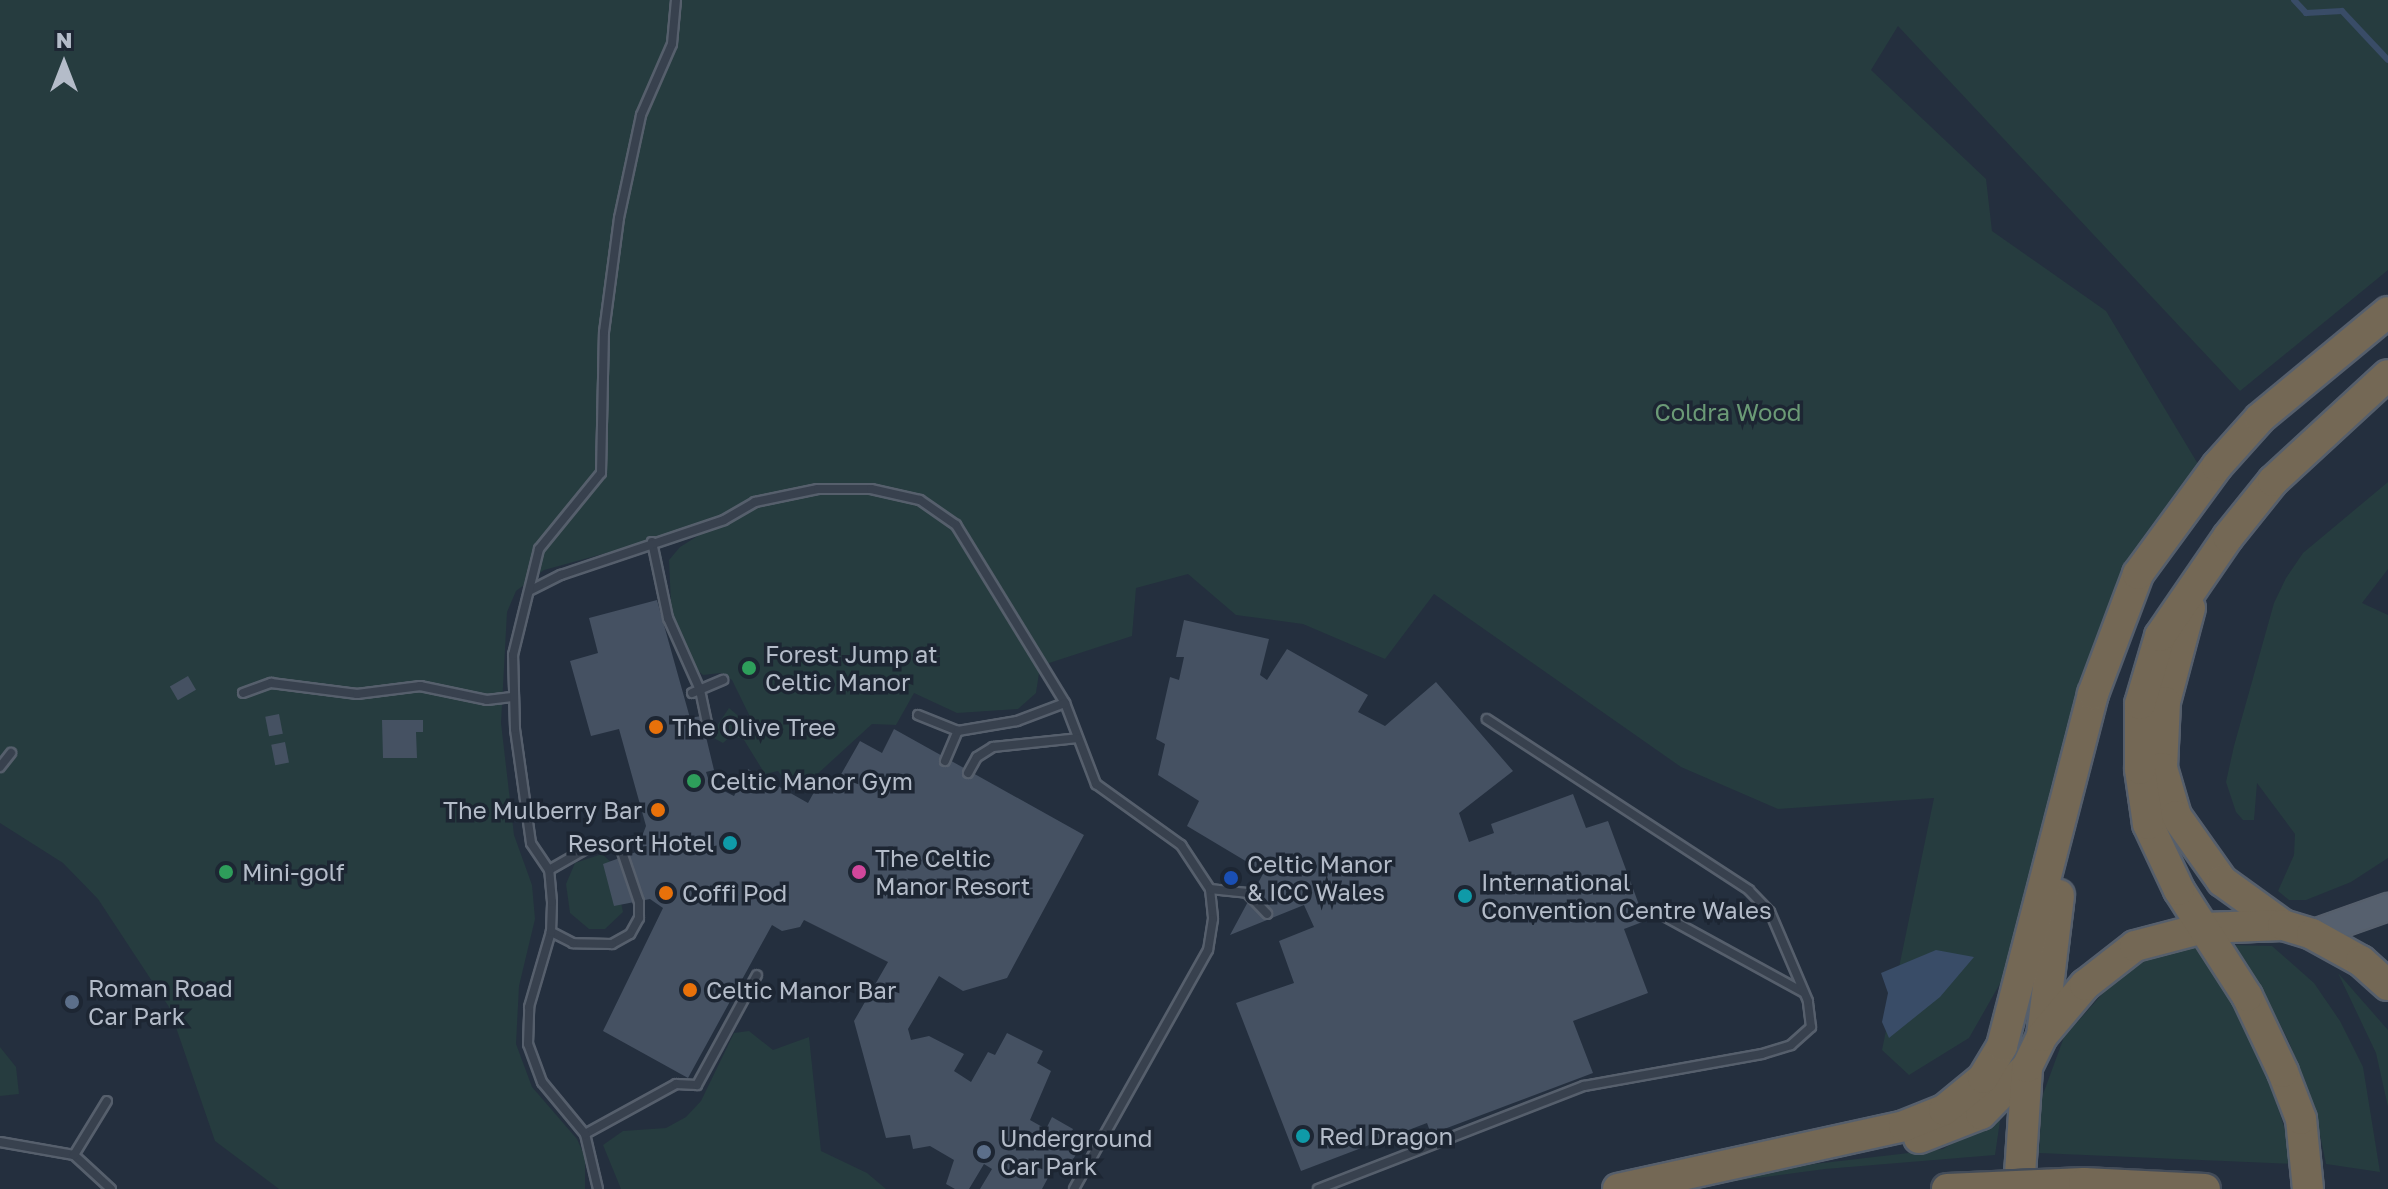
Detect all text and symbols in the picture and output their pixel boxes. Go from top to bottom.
north arrow [24,24,104,104]
text: N [56,26,72,53]
park label: Coldra Wood [1654,398,1802,426]
place label: Forest Jump at Celtic Manor [765,640,938,696]
marker: Forest Jump at Celtic Manor [740,659,758,677]
place label: The Olive Tree [672,713,836,741]
marker: The Olive Tree [647,718,665,736]
place label: Celtic Manor Gym [710,767,913,795]
marker: Celtic Manor Gym [685,772,703,790]
place label: The Mulberry Bar [443,796,642,824]
marker: The Mulberry Bar [649,801,667,819]
place label: Resort Hotel [568,829,714,857]
marker: Resort Hotel [721,834,739,852]
place label: The Celtic Manor Resort [875,844,1030,900]
place label: Celtic Manor & ICC Wales [1247,850,1392,906]
place label: Mini-golf [242,858,345,886]
marker: Mini-golf [217,863,235,881]
marker: The Celtic Manor Resort [850,863,868,881]
place label: International Convention Centre Wales [1481,868,1772,924]
marker: Celtic Manor & ICC Wales [1222,869,1240,887]
place label: Coffi Pod [682,879,787,907]
marker: Coffi Pod [657,884,675,902]
marker: International Convention Centre Wales [1456,887,1474,905]
place label: Roman Road Car Park [88,974,233,1030]
place label: Celtic Manor Bar [706,976,896,1004]
marker: Celtic Manor Bar [681,981,699,999]
marker: Roman Road Car Park [63,993,81,1011]
place label: Red Dragon [1319,1122,1453,1150]
place label: Underground Car Park [1000,1124,1152,1180]
marker: Red Dragon [1294,1127,1312,1145]
marker: Underground Car Park [975,1143,993,1161]

